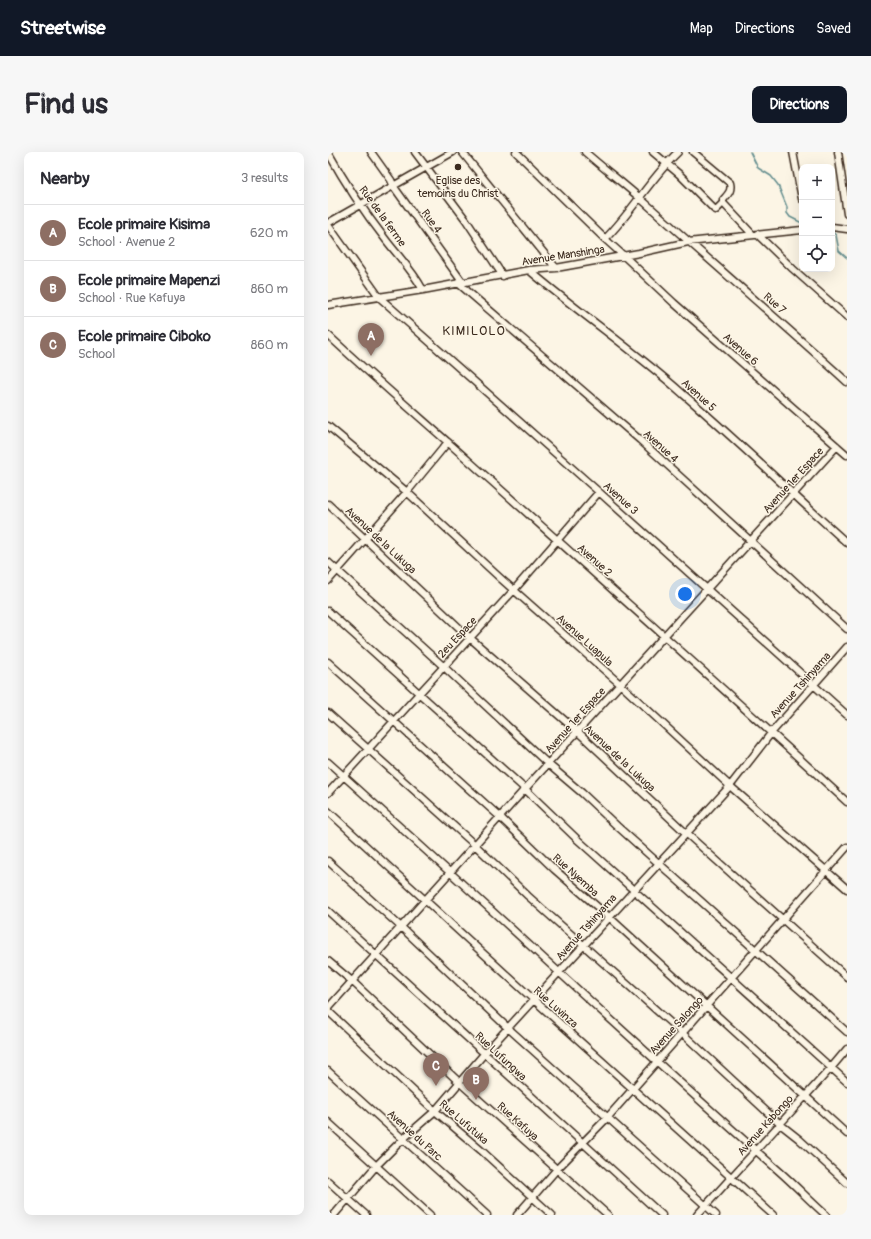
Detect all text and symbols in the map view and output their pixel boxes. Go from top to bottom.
text: Streetwise [20,16,106,40]
text: Map [690,20,713,37]
text: Directions [735,20,794,37]
text: Saved [816,20,851,37]
button: Directions [752,86,847,123]
text: Find us [24,87,108,122]
marker: Eglise des temoins du Christ [453,162,463,172]
map controls [799,164,835,272]
button: + [799,164,835,200]
text: Nearby [40,168,89,189]
text: 3 results [241,170,288,186]
place label: Eglise des temoins du Christ [416,174,499,200]
street label: Rue de la ferme [356,184,409,249]
button: − [799,200,835,236]
street label: Rue 4 [419,207,445,236]
text: Ecole primaire Kisima [78,215,210,234]
text: A [49,225,57,241]
text: 620 m [250,225,288,241]
text: School · Avenue 2 [78,234,175,250]
button: locate [799,236,835,272]
street label: Avenue Manshinga [521,243,605,268]
text: Ecole primaire Mapenzi [78,271,220,290]
text: B [49,281,57,297]
text: 860 m [251,281,288,297]
text: School · Rue Kafuya [78,290,185,306]
street label: Rue 7 [761,290,789,317]
pin: A [358,323,384,356]
district label: KIMILOLO [442,323,506,339]
text: Ecole primaire Ciboko [78,327,211,346]
street label: Avenue 6 [720,330,761,368]
text: C [49,337,57,353]
text: 860 m [251,337,288,353]
text: School [78,346,115,362]
street label: Avenue 5 [679,376,719,414]
street label: Avenue 4 [640,427,681,466]
street label: Avenue 1er Espace [760,444,827,516]
street label: Avenue 3 [601,479,641,517]
street label: Avenue de la Lukuga [343,504,419,577]
street label: Avenue 2 [575,541,615,579]
your location [675,584,695,604]
street label: Avenue Luapula [554,612,616,669]
street label: 2eu Espace [435,614,480,661]
street label: Avenue Tshinyama [767,650,833,721]
street label: Avenue 1er Espace [542,684,609,756]
street label: Avenue de la Lukuga [582,722,658,795]
street label: Rue Nyemba [550,851,601,899]
street label: Avenue Tshinyama [553,892,619,963]
street label: Rue Luvinza [531,984,581,1031]
street label: Avenue Salongo [647,993,706,1057]
street label: Rue Lufungwa [472,1029,529,1083]
pin: C [423,1053,449,1086]
pin: B [463,1067,489,1100]
street label: Avenue Kabongo [735,1092,796,1158]
street label: Rue Lufutuka [437,1098,491,1147]
street label: Rue Kafuya [494,1100,541,1143]
street label: Avenue du Parc [384,1107,445,1164]

